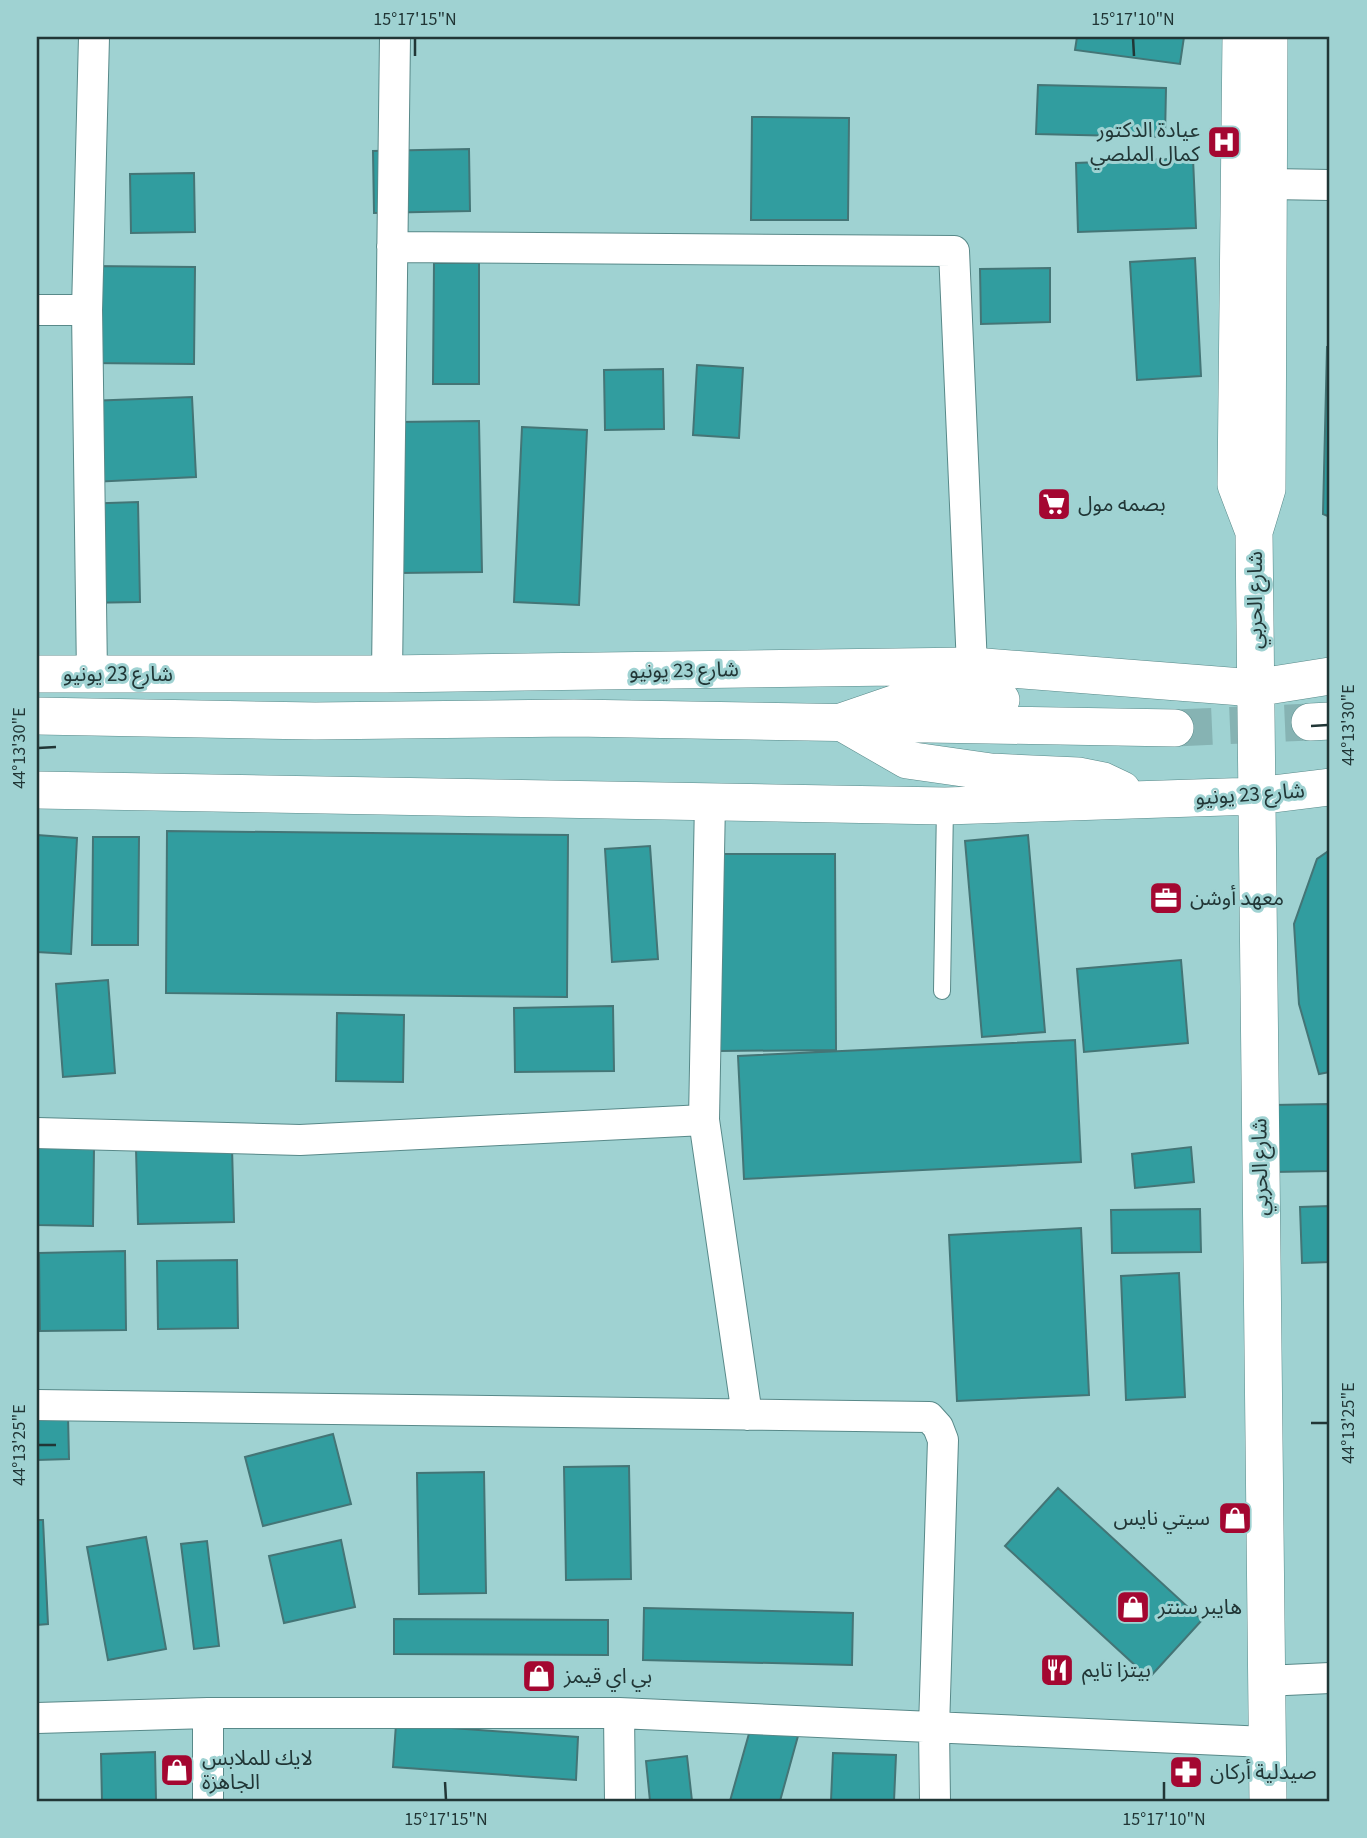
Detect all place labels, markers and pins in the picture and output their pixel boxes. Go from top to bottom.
place label: عيادة الدكتور كمال الملصي [1090,115,1200,170]
hospital icon: عيادة الدكتور كمال الملصي [1205,123,1243,161]
supermarket icon: بصمه مول [1035,485,1073,523]
place label: بصمه مول [1078,489,1166,519]
office icon: معهد أوشن [1147,879,1185,917]
place label: معهد أوشن [1190,883,1284,913]
shop icon: سيتي نايس [1216,1499,1254,1537]
place label: سيتي نايس [1114,1503,1210,1534]
shop icon: هايبر سنتر [1114,1588,1152,1626]
place label: هايبر سنتر [1157,1592,1242,1622]
restaurant icon: بيتزا تايم [1038,1651,1076,1689]
place label: بيتزا تايم [1082,1655,1151,1685]
shop icon: بي اي قيمز [520,1657,558,1695]
place label: بي اي قيمز [563,1661,652,1692]
place label: لايك للملابس الجاهزة [202,1743,313,1797]
shop icon: لايك للملابس الجاهزة [158,1751,196,1789]
pharmacy icon: صيدلية أركان [1167,1753,1205,1791]
place label: صيدلية أركان [1210,1757,1317,1787]

